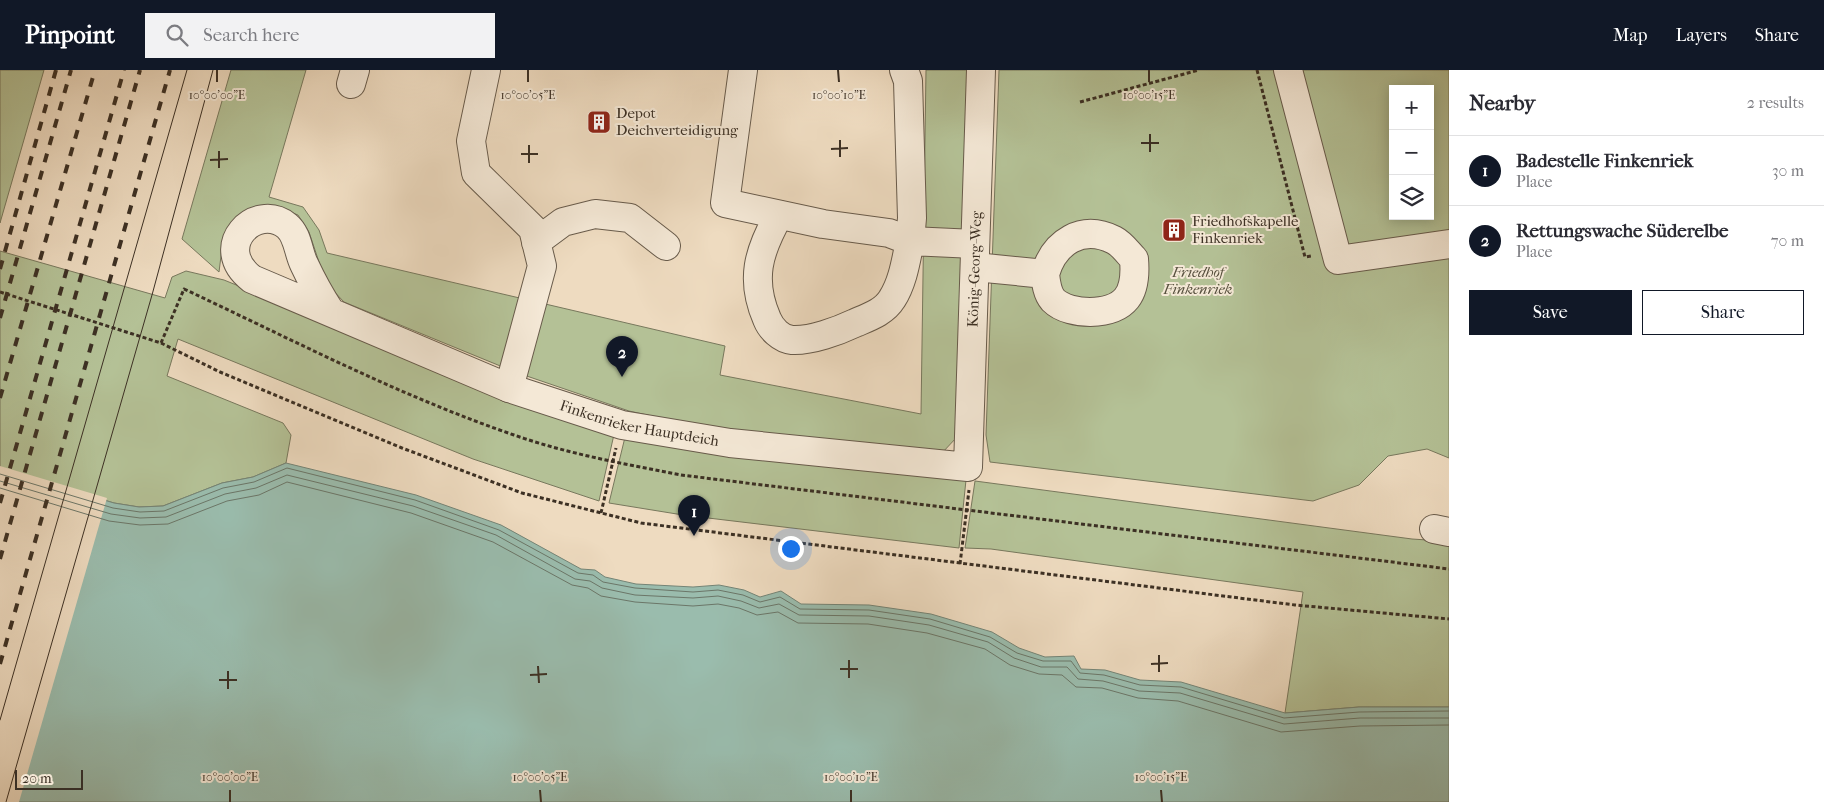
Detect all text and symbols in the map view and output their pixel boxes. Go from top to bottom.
search box [145,13,495,58]
text: Pinpoint [25,21,115,49]
icon: search [163,21,191,49]
text: Search here [203,24,299,46]
text: Map [1613,25,1647,46]
text: Layers [1675,25,1727,46]
text: Share [1755,25,1799,46]
map controls [1389,85,1434,220]
button: + [1389,85,1434,130]
text: 10°00'00"E [189,88,245,102]
text: 10°00'05"E [501,88,555,102]
text: 10°00'10"E [812,88,866,102]
text: 10°00'15"E [1123,88,1175,102]
text: Nearby [1469,91,1535,115]
text: 2 results [1747,93,1804,112]
place label: Depot Deichverteidigung [616,104,739,139]
building icon: Depot Deichverteidigung [586,109,612,135]
button: − [1389,130,1434,175]
text: Badestelle Finkenriek [1516,150,1693,172]
text: 1 [1482,161,1488,180]
text: 30 m [1772,161,1804,180]
text: Place [1516,172,1552,191]
button: layers [1389,175,1434,220]
street label: König-Georg-Weg [964,210,985,328]
place label: Friedhofskapelle Finkenriek [1192,212,1299,247]
building icon: Friedhofskapelle Finkenriek [1161,217,1187,243]
text: Rettungswache Süderelbe [1516,220,1728,242]
text: 2 [1481,231,1489,250]
text: 70 m [1771,231,1804,250]
text: Place [1516,242,1552,261]
park label: Friedhof Finkenriek [1163,263,1233,298]
button: Save [1469,290,1632,335]
button: Share [1642,290,1804,335]
pin: 2 [606,336,638,377]
street label: Finkenrieker Hauptdeich [557,396,721,450]
pin: 1 [678,495,710,536]
your location [778,536,804,562]
scale bar [15,767,82,790]
text: 20 m [22,770,52,787]
text: 10°00'00"E [202,770,258,784]
text: 10°00'05"E [513,770,567,784]
text: 10°00'10"E [824,770,878,784]
text: 10°00'15"E [1135,770,1187,784]

